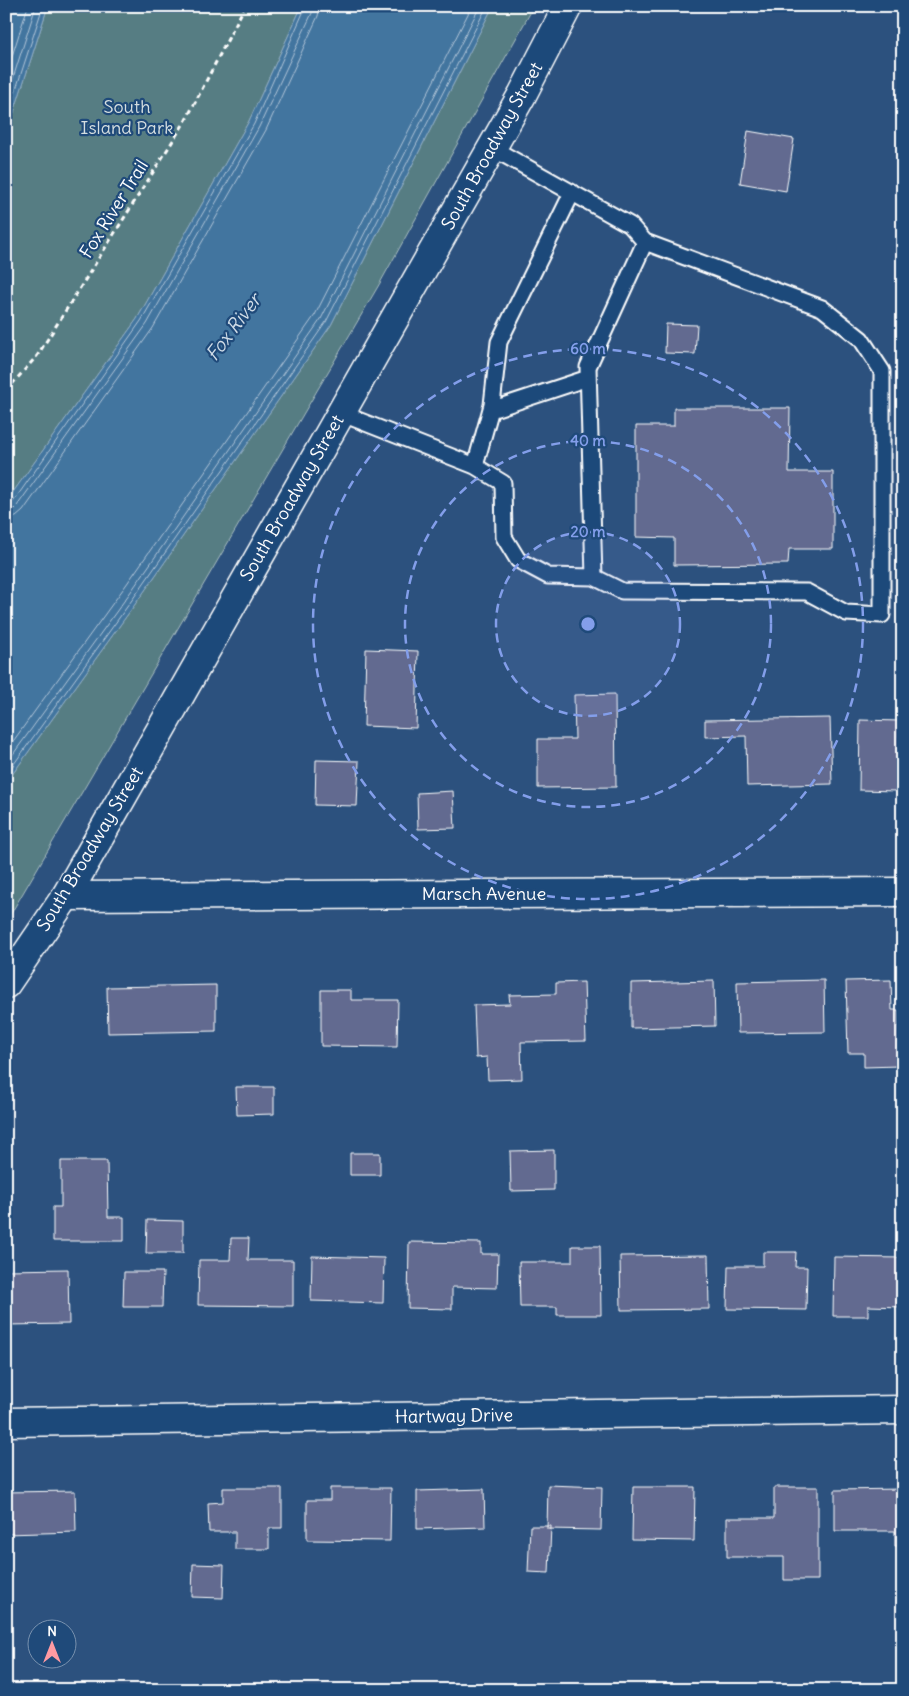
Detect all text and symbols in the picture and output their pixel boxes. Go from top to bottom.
street label: South Broadway Street [436,58,547,234]
park label: South Island Park [81,95,173,139]
street label: Fox River Trail [74,155,153,262]
water label: Fox River [200,287,267,365]
text: 60 m [570,339,606,358]
street label: South Broadway Street [235,411,349,585]
text: 40 m [570,431,606,450]
text: 20 m [571,522,605,541]
centre of rings [579,615,597,633]
street label: South Broadway Street [31,762,148,935]
street label: Marsch Avenue [422,882,546,905]
street label: Hartway Drive [395,1403,513,1428]
north arrow [28,1618,78,1668]
text: N [47,1622,57,1640]

